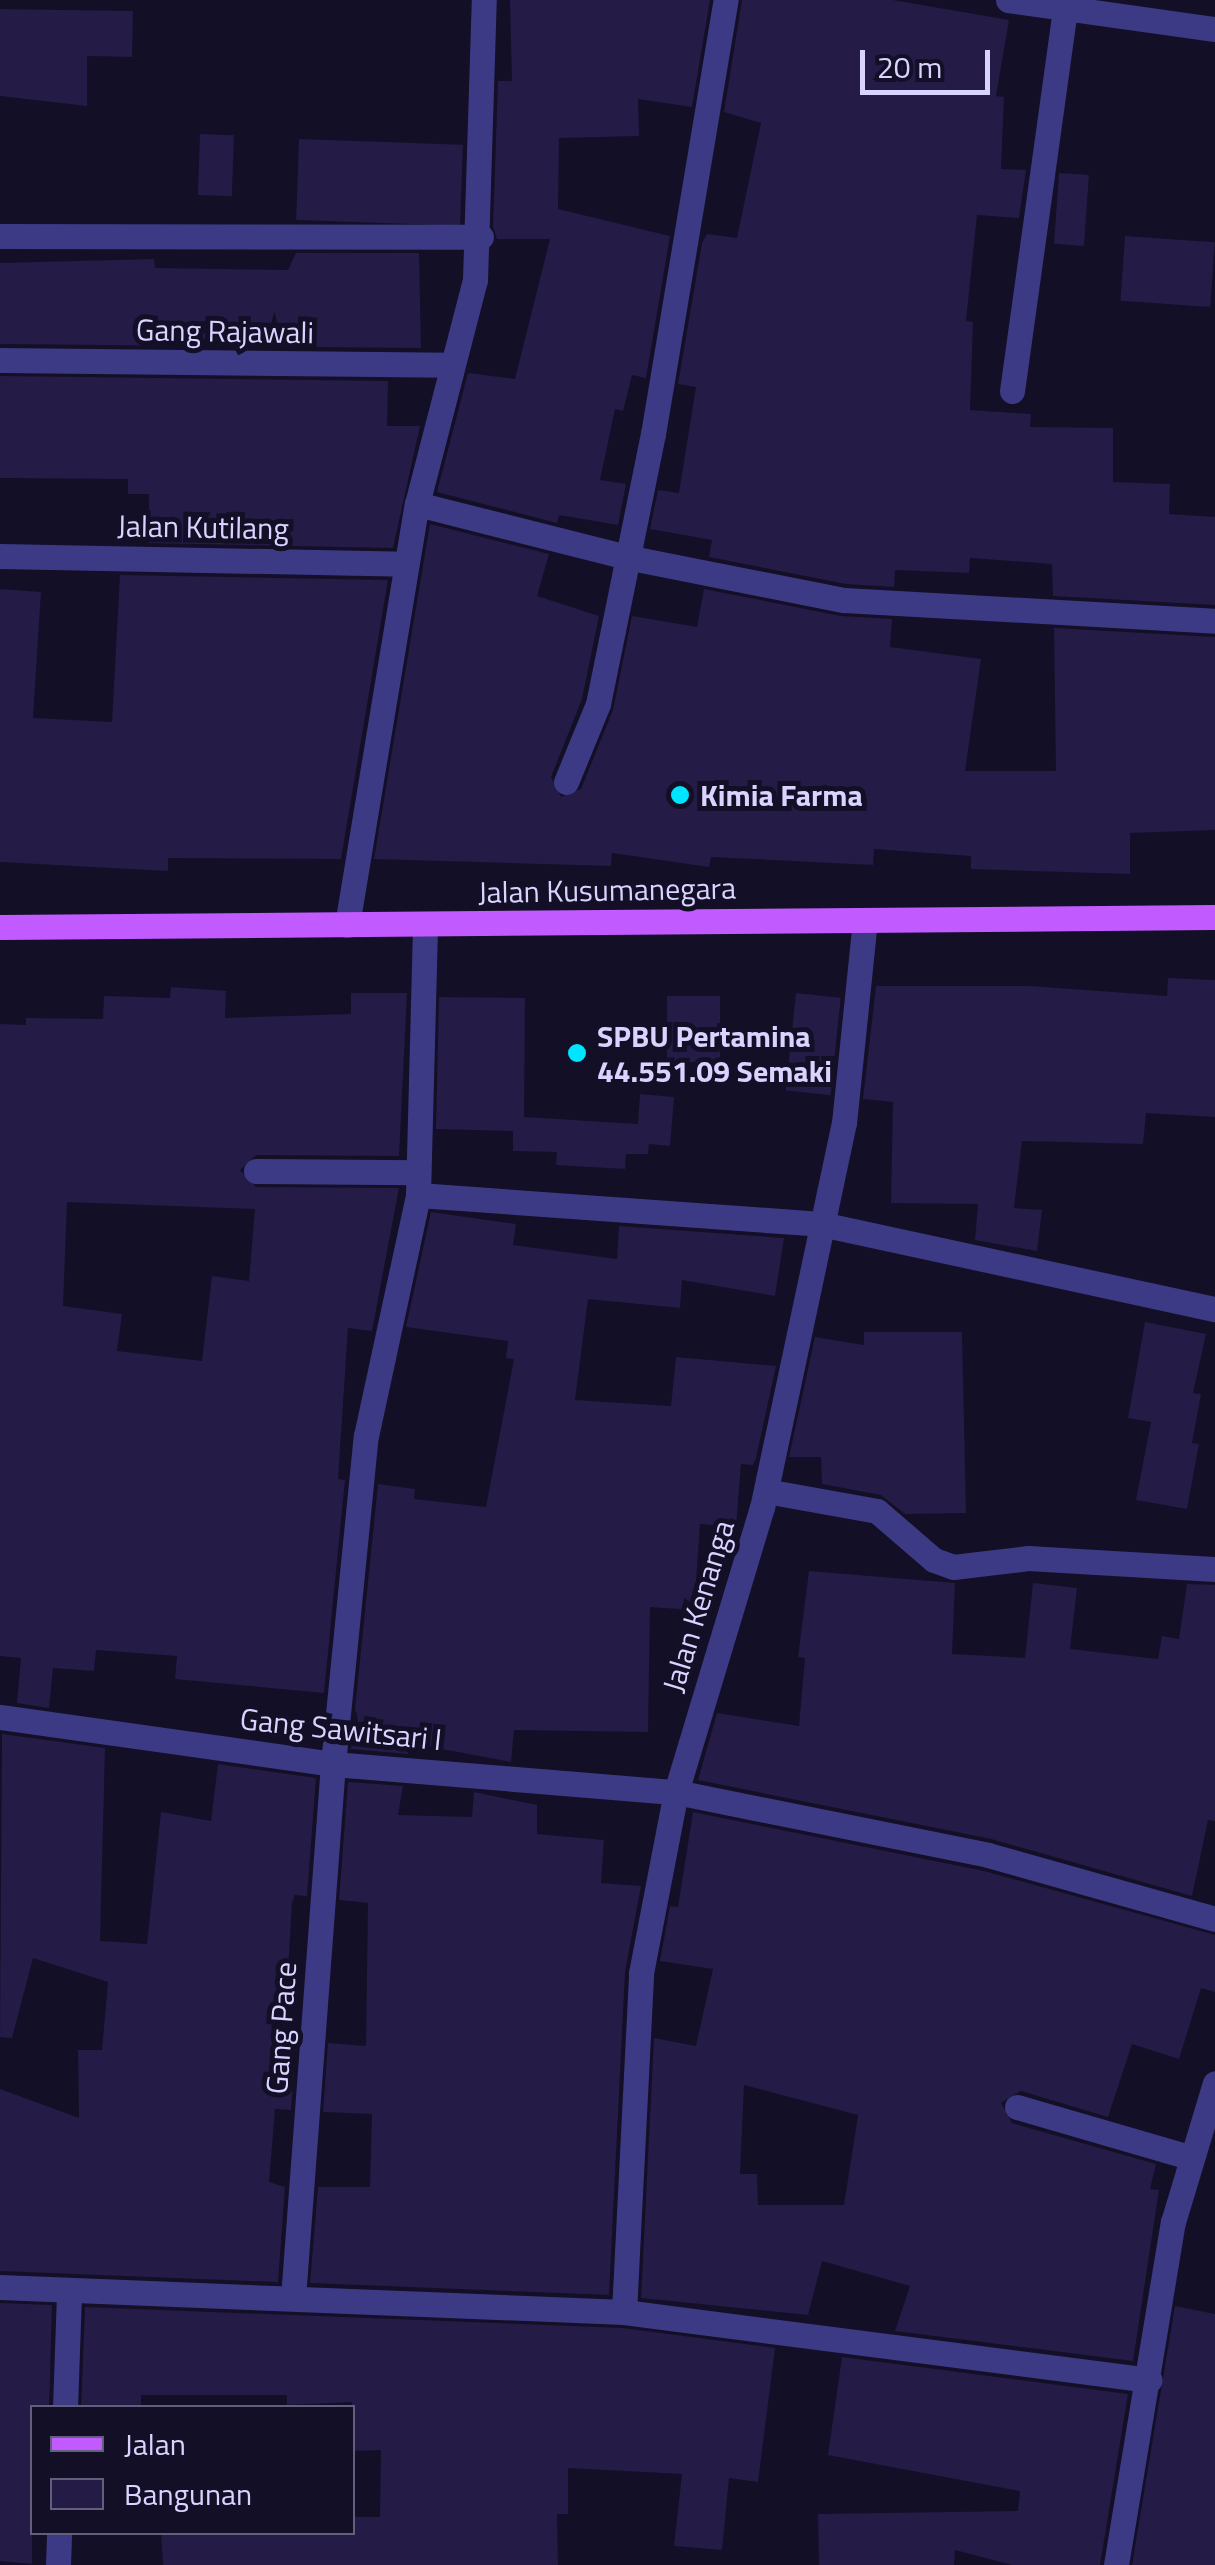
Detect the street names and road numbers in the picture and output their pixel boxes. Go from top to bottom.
street label: Gang Rajawali [136,311,314,351]
street label: Jalan Kutilang [117,508,289,546]
street label: Jalan Kusumanegara [478,870,736,910]
street label: Jalan Kenanga [655,1516,741,1696]
street label: Gang Sawitsari I [238,1700,444,1758]
street label: Gang Pace [258,1961,304,2095]

